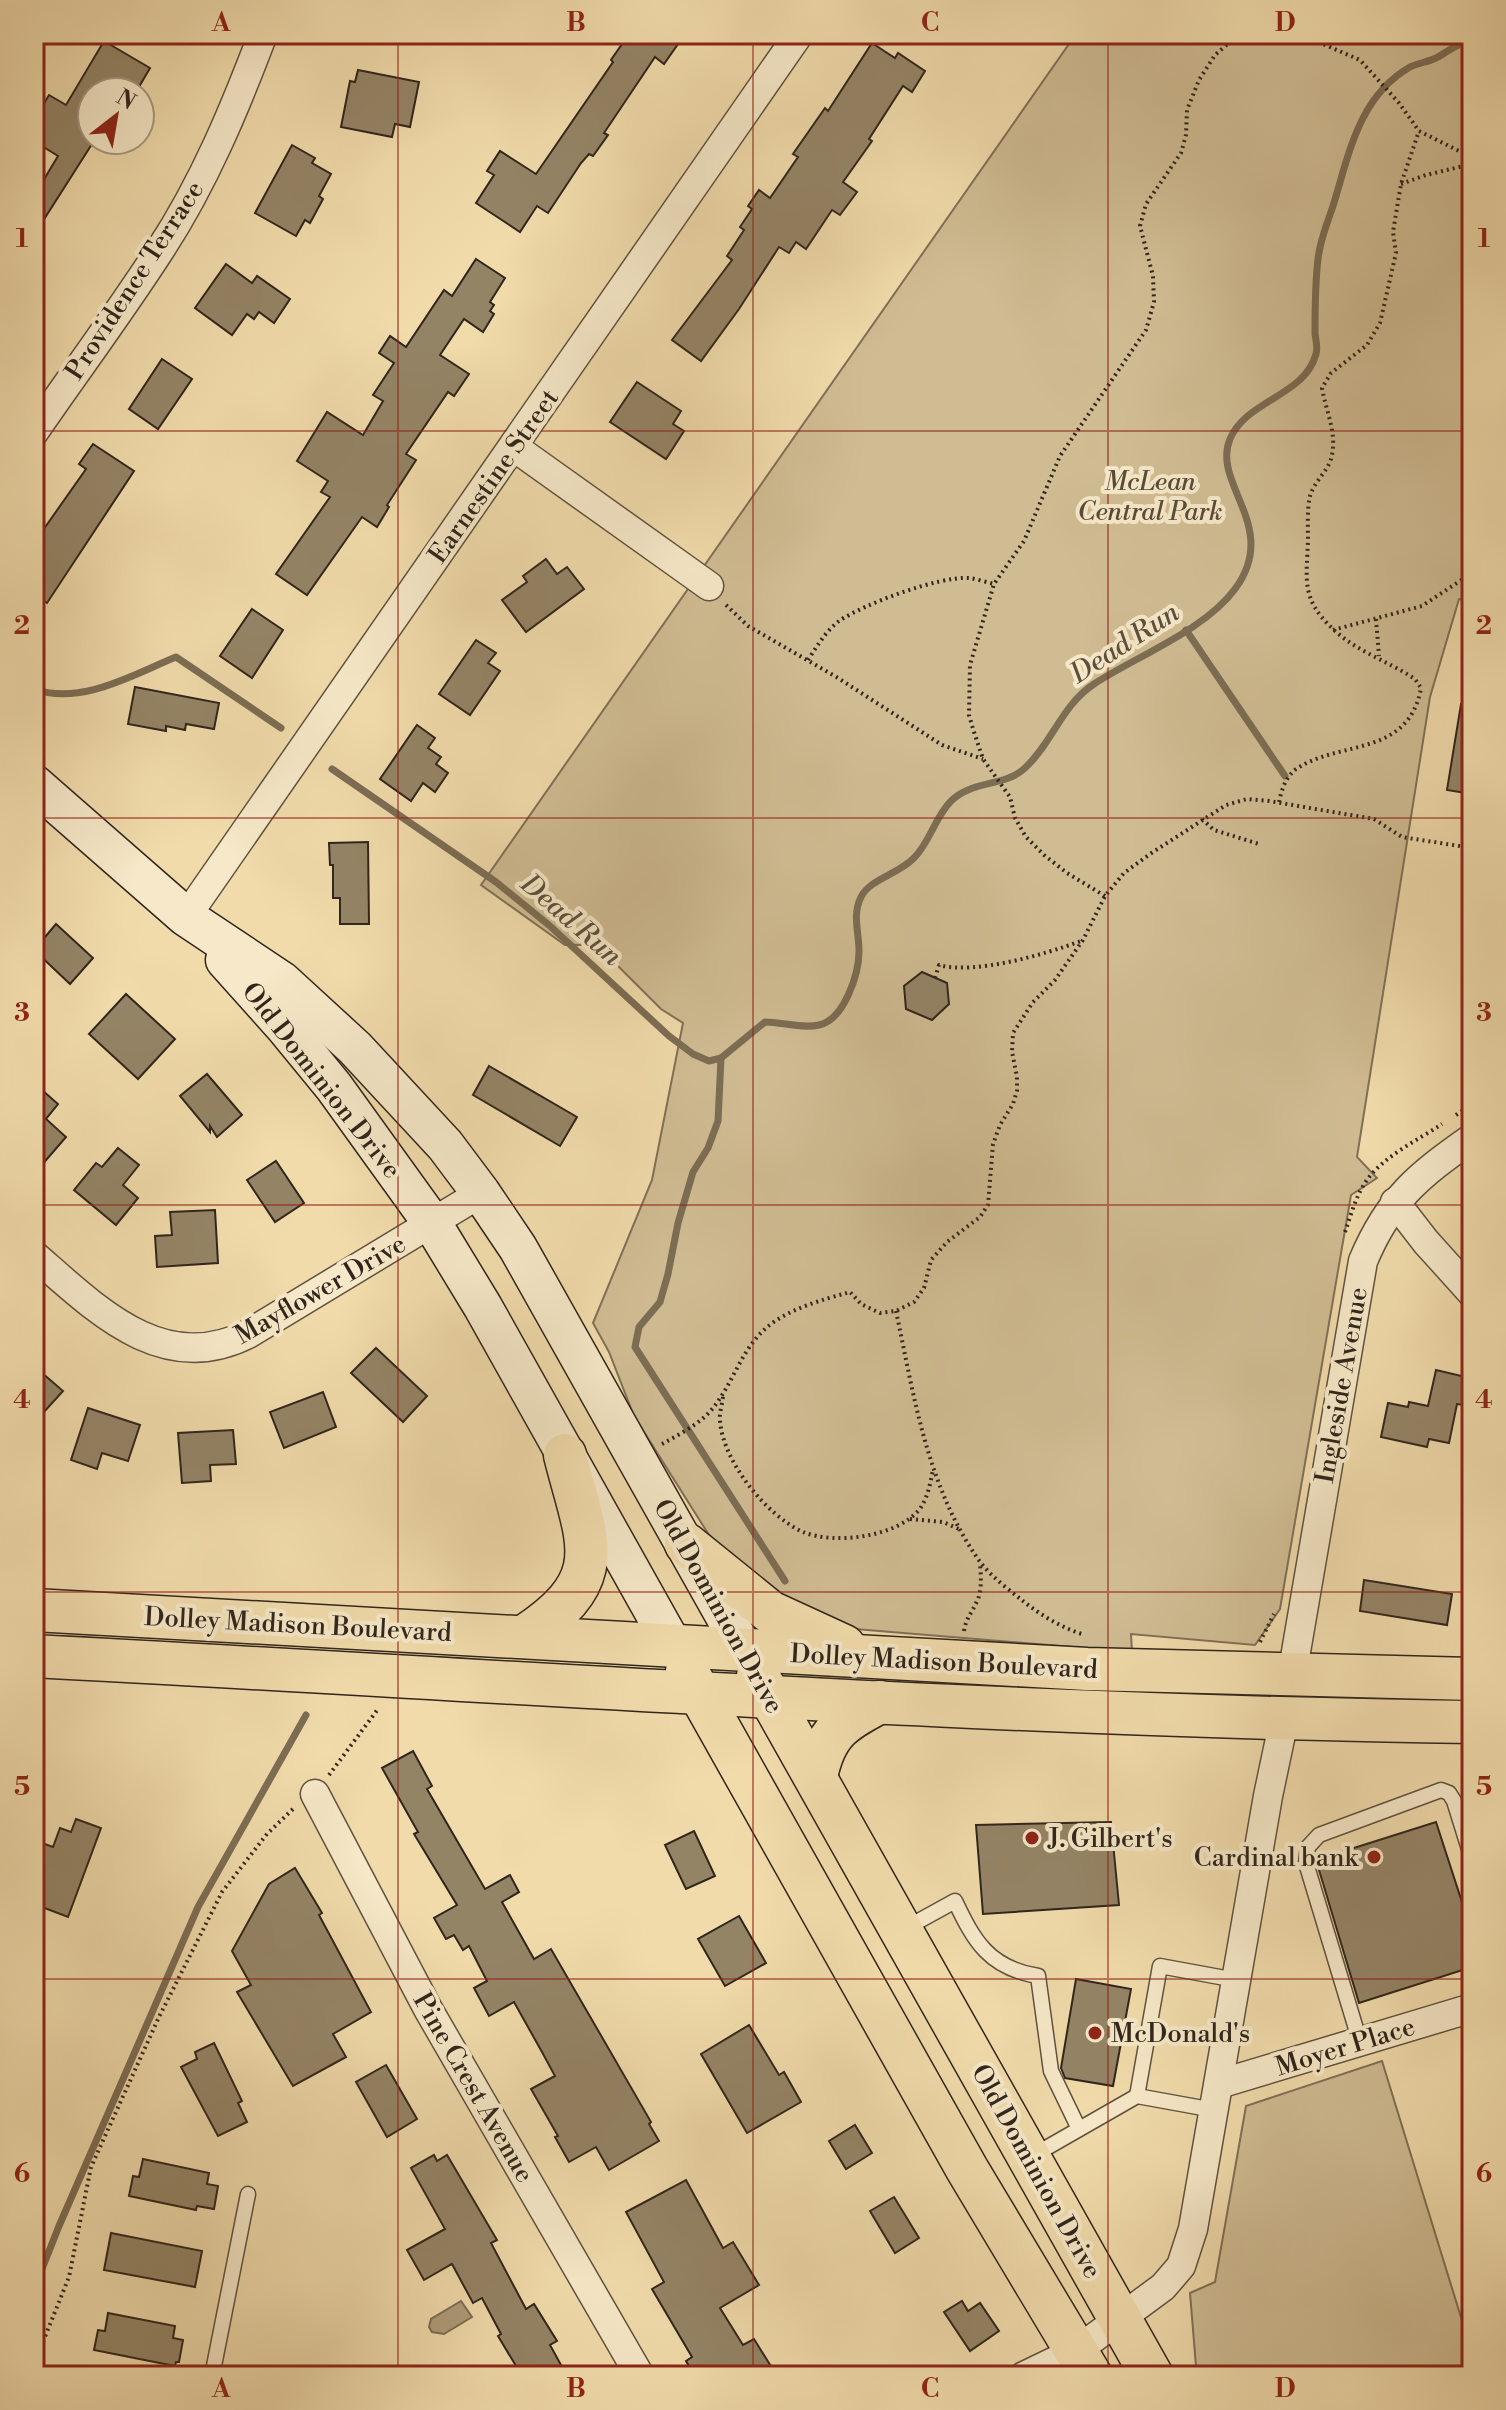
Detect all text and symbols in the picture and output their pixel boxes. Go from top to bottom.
text: A [211,7,231,39]
text: B [566,7,586,39]
text: C [921,7,939,39]
text: D [1275,7,1295,39]
north arrow [76,76,156,156]
text: N [111,84,140,117]
street label: Providence Terrace [59,175,211,386]
text: 1 [16,223,29,255]
text: 1 [1478,223,1491,255]
street label: Earnestine Street [422,383,566,570]
park label: McLean Central Park [1077,466,1223,528]
water label: Dead Run [1063,595,1186,692]
text: 2 [14,610,30,642]
text: 2 [1476,610,1492,642]
water label: Dead Run [512,866,629,974]
street label: Old Dominion Drive [235,976,408,1185]
text: 3 [14,997,30,1029]
text: 3 [1476,997,1492,1029]
street label: Mayflower Drive [229,1228,412,1352]
street label: Ingleside Avenue [1309,1285,1375,1486]
text: 4 [13,1384,31,1416]
text: 4 [1475,1384,1493,1416]
street label: Old Dominion Drive [646,1494,790,1719]
street label: Dolley Madison Boulevard [143,1601,453,1649]
street label: Dolley Madison Boulevard [789,1638,1099,1686]
text: 5 [14,1771,30,1803]
text: 5 [1476,1771,1492,1803]
place label: J. Gilbert's [1047,1823,1173,1855]
marker: J. Gilbert's [1023,1829,1041,1847]
place label: Cardinal bank [1194,1842,1359,1874]
marker: Cardinal bank [1365,1848,1383,1866]
street label: Pine Crest Avenue [406,1987,541,2188]
street label: Moyer Place [1272,2011,1419,2083]
place label: McDonald's [1111,2018,1250,2050]
marker: McDonald's [1086,2024,1104,2042]
street label: Old Dominion Drive [964,2059,1108,2284]
text: 6 [14,2158,30,2190]
text: 6 [1476,2158,1492,2190]
text: A [211,2373,231,2405]
text: B [566,2373,586,2405]
text: C [921,2373,939,2405]
text: D [1275,2373,1295,2405]

